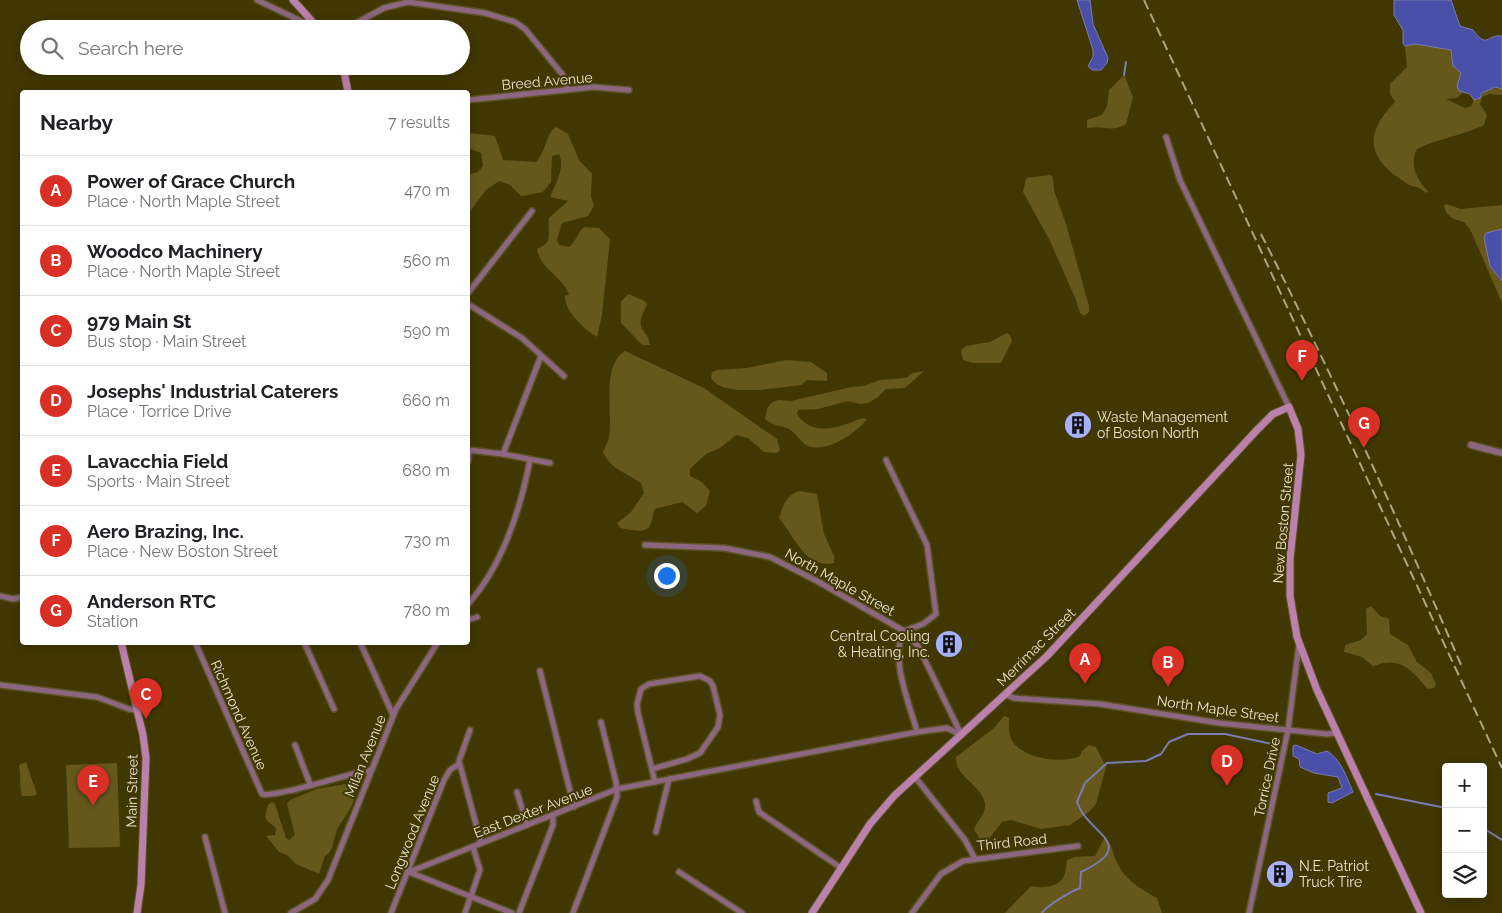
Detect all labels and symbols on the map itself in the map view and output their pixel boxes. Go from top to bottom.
street label: Breed Avenue [501,69,593,93]
pin: F [1286,340,1318,381]
pin: G [1348,407,1380,448]
place label: Waste Management of Boston North [1097,409,1228,441]
building icon: Waste Management of Boston North [1063,410,1093,440]
street label: New Boston Street [1270,462,1296,584]
street label: North Maple Street [782,545,898,619]
your location [654,563,680,589]
street label: Merrimac Street [994,604,1079,689]
place label: Central Cooling & Heating, Inc. [830,628,930,660]
building icon: Central Cooling & Heating, Inc. [934,629,964,659]
pin: A [1069,643,1101,684]
pin: B [1152,646,1184,687]
street label: Richmond Avenue [208,658,270,772]
pin: C [130,678,162,719]
street label: North Maple Street [1156,693,1280,726]
street label: Milan Avenue [341,713,389,799]
street label: Torrice Drive [1251,736,1283,818]
pin: D [1211,745,1243,786]
street label: Main Street [123,754,141,828]
pin: E [77,765,109,806]
street label: Longwood Avenue [382,772,442,892]
street label: East Dexter Avenue [471,781,595,841]
street label: Third Road [976,830,1048,854]
place label: N.E. Patriot Truck Tire [1299,858,1369,890]
building icon: N.E. Patriot Truck Tire [1265,859,1295,889]

